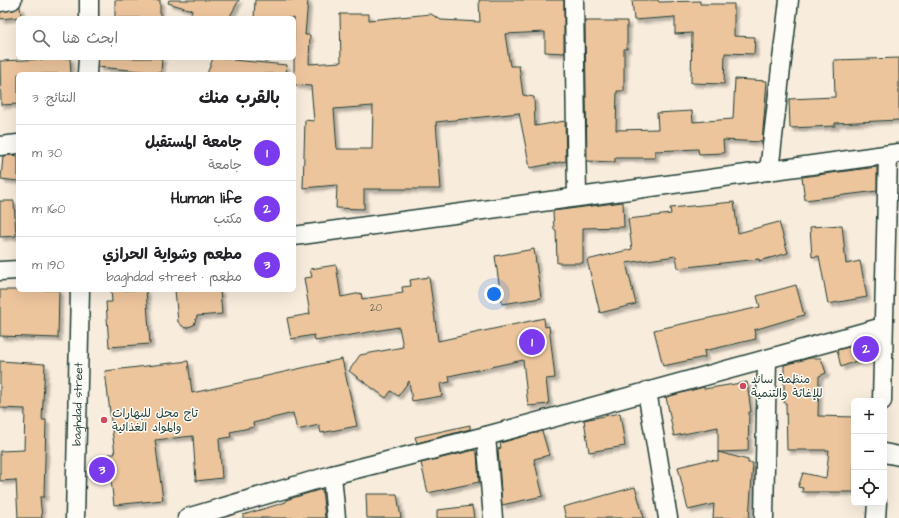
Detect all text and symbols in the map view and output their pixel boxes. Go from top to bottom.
search box [16,16,296,60]
icon: search [30,27,52,49]
text: ابحث هنا [62,28,118,49]
text: بالقرب منك [199,86,280,110]
text: النتائج: 3 [32,89,76,107]
text: جامعة المستقبل [145,132,242,153]
text: 30 m [32,144,62,162]
text: 1 [266,144,268,162]
text: جامعة [208,156,242,174]
text: Human life [171,188,242,209]
text: 160 m [32,200,65,218]
text: 2 [263,200,271,218]
text: مكتب [214,210,242,228]
text: مطعم وشواية الحرازي [102,244,242,265]
text: 190 m [32,256,65,274]
text: 3 [264,256,270,274]
text: مطعم · baghdad street [106,268,242,286]
your location [484,284,504,304]
house number: 20 [370,301,382,315]
pin: 1 [519,327,545,357]
pin: 2 [853,334,879,364]
street label: baghdad street [69,362,87,446]
place label: منظمة ساند للإغاثة والتنمية [751,371,823,402]
marker: منظمة ساند للإغاثة والتنمية [738,381,748,391]
map controls [851,398,887,506]
button: + [851,398,887,434]
place label: تاج محل للبهارات والمواد الغذائية [112,405,198,436]
marker: تاج محل للبهارات والمواد الغذائية [99,415,109,425]
button: − [851,434,887,470]
pin: 3 [89,455,115,485]
button: locate [851,470,887,506]

